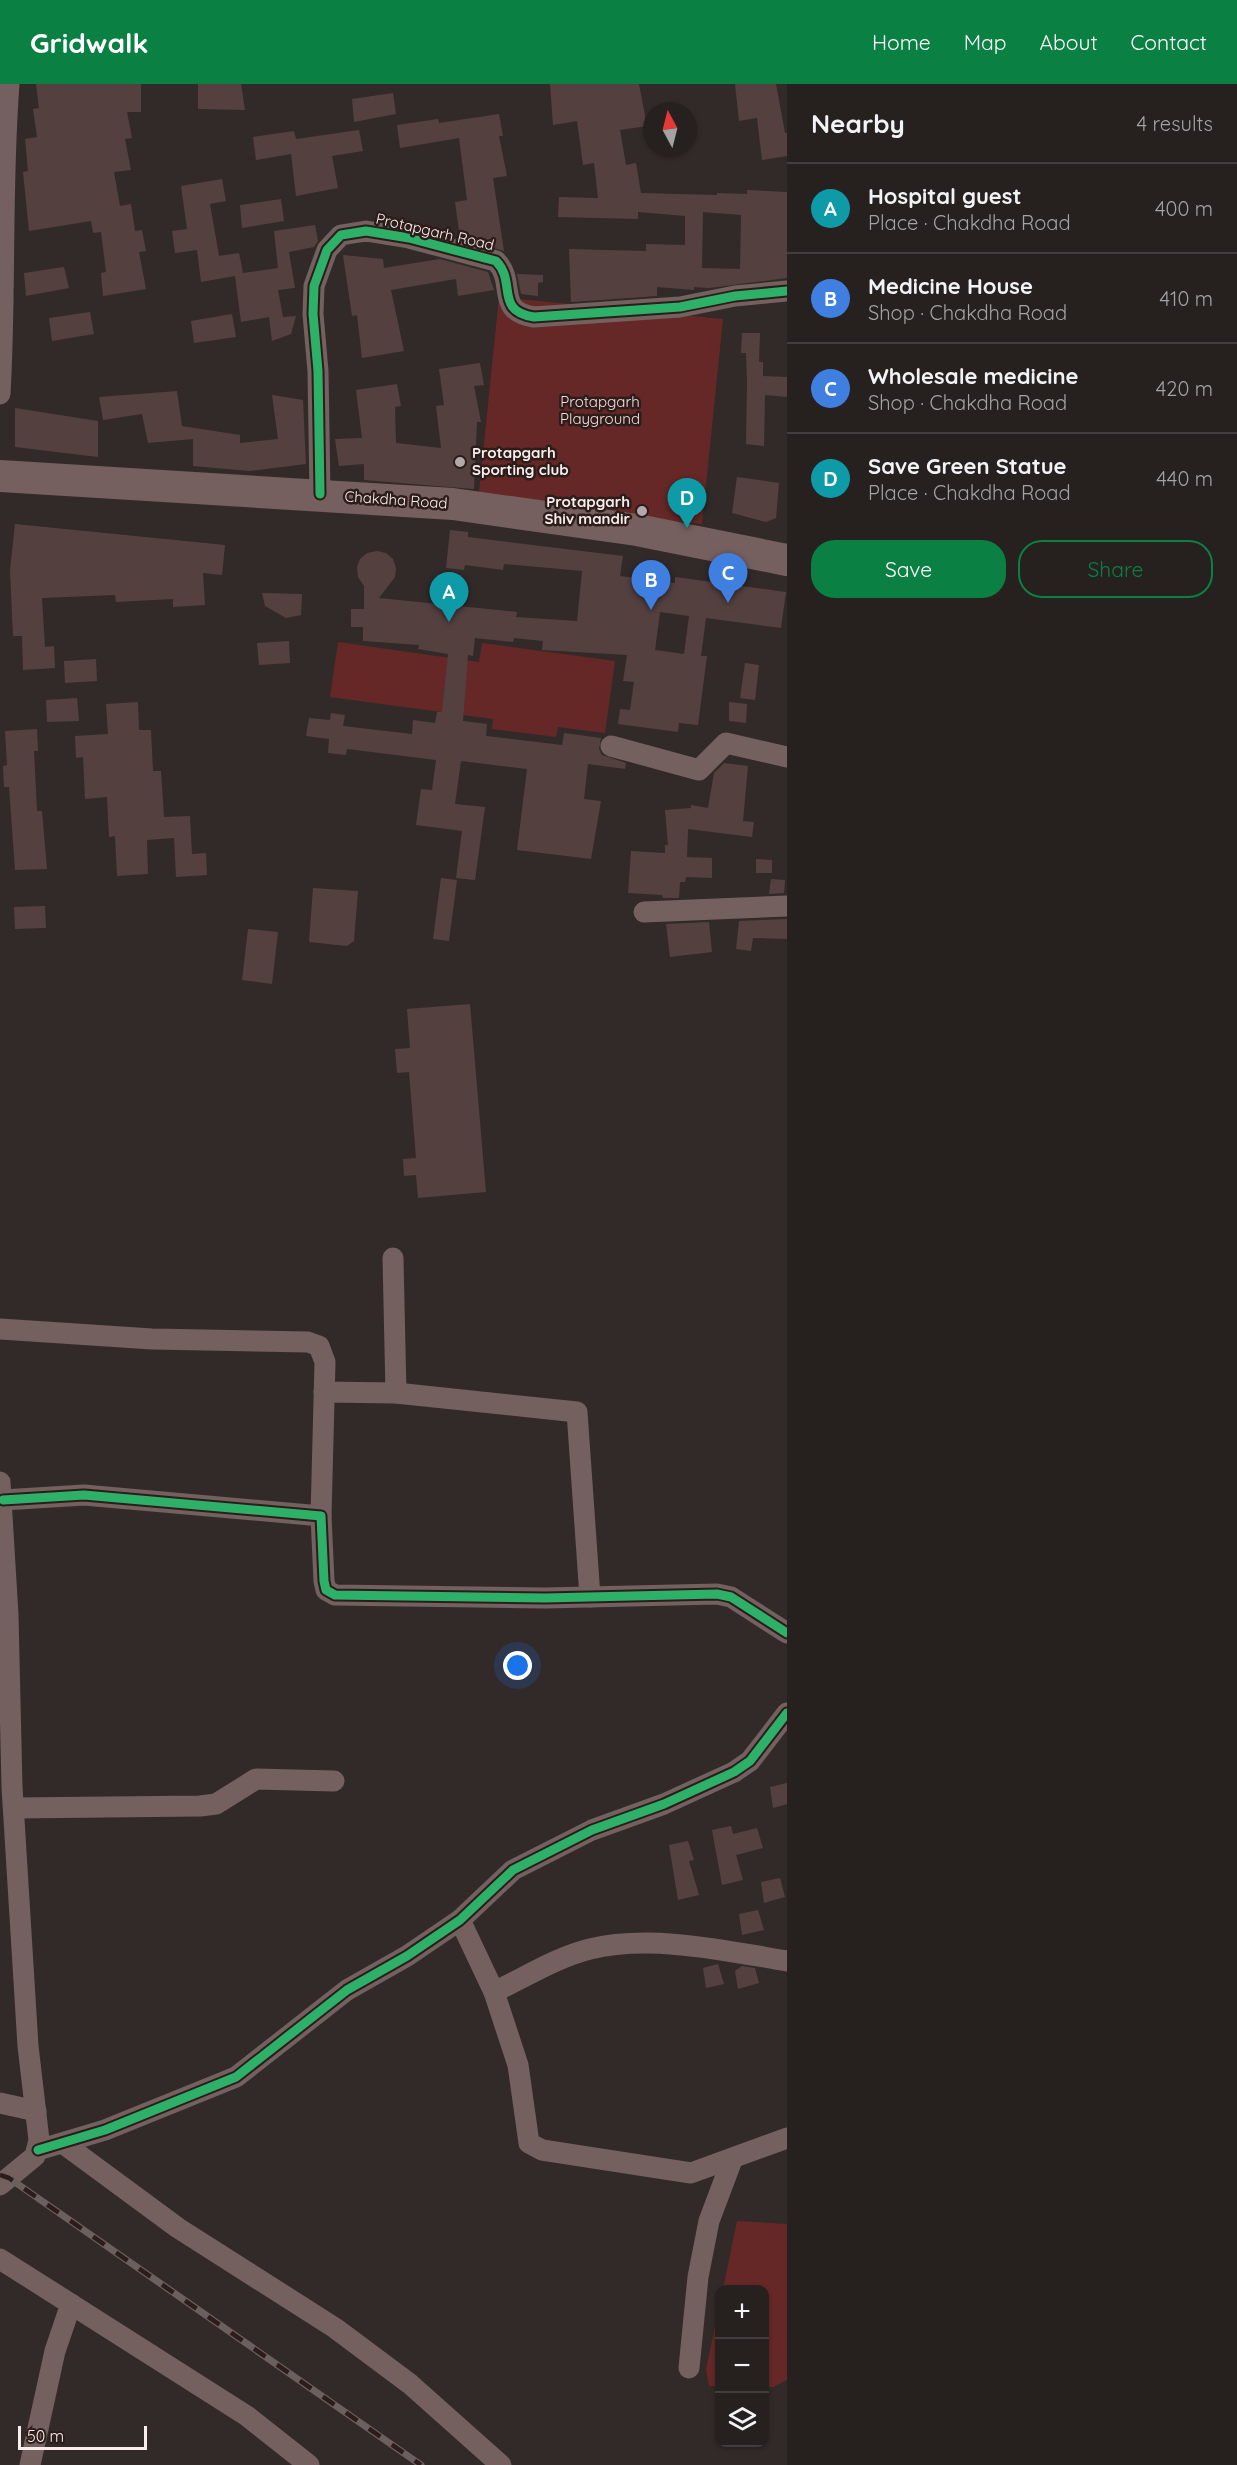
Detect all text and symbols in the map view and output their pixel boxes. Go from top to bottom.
text: Gridwalk [30,25,149,60]
text: Home [872,29,931,55]
text: Map [964,29,1007,55]
text: About [1040,29,1098,55]
text: Contact [1131,29,1207,55]
north arrow [643,102,697,156]
text: Nearby [811,107,905,140]
text: 4 results [1137,111,1213,136]
text: Hospital guest [868,182,1021,210]
text: A [824,196,837,221]
text: 400 m [1155,196,1213,221]
street label: Protapgarh Road [374,209,496,254]
text: Place · Chakdha Road [868,210,1071,235]
text: Medicine House [868,272,1033,300]
text: B [824,286,837,311]
text: 410 m [1160,286,1213,311]
text: Shop · Chakdha Road [868,300,1067,325]
text: Wholesale medicine [868,362,1079,390]
text: C [824,376,837,401]
text: 420 m [1156,376,1213,401]
text: Shop · Chakdha Road [868,390,1067,415]
park label: Protapgarh Playground [560,392,640,428]
place label: Protapgarh Sporting club [472,443,569,479]
text: Save Green Statue [868,452,1067,480]
marker: Protapgarh Sporting club [453,455,467,469]
text: D [823,466,838,491]
text: 440 m [1156,466,1213,491]
pin: D [668,478,706,528]
text: Place · Chakdha Road [868,480,1071,505]
street label: Chakdha Road [344,486,448,513]
place label: Protapgarh Shiv mandir [544,492,630,528]
marker: Protapgarh Shiv mandir [635,504,649,518]
button: Save [811,540,1006,598]
button: Share [1018,540,1213,598]
pin: C [708,554,748,603]
pin: B [632,560,670,610]
pin: A [430,572,468,622]
your location [503,1651,532,1680]
map controls [715,2285,769,2447]
button: + [715,2285,769,2339]
button: − [715,2339,769,2393]
button: layers [715,2393,769,2447]
scale bar [18,2423,147,2450]
text: 50 m [27,2426,64,2446]

